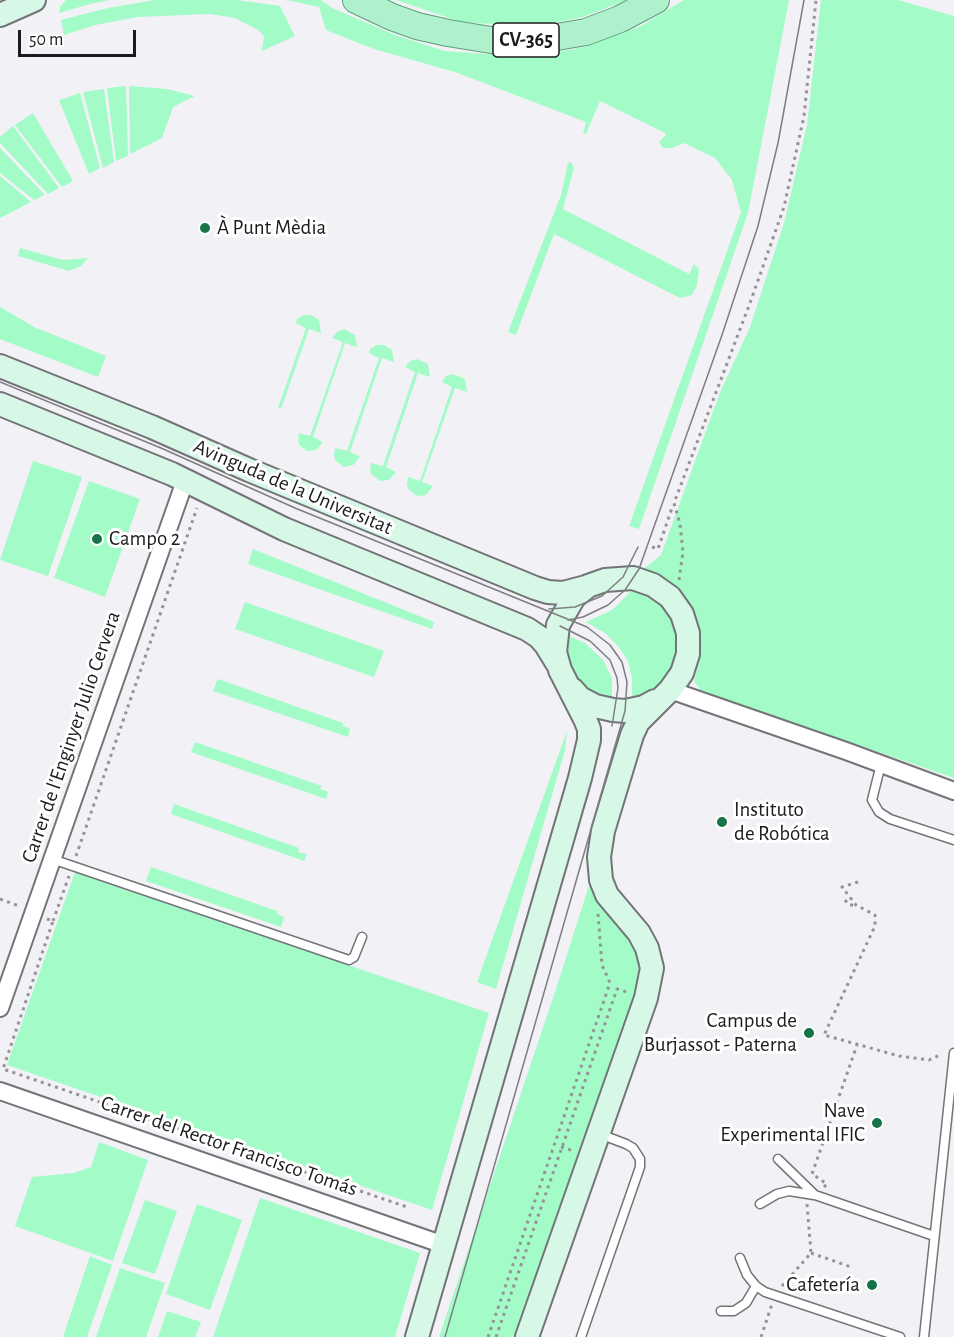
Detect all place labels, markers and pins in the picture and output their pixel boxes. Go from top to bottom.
place label: À Punt Mèdia [217,215,326,241]
marker: À Punt Mèdia [198,221,212,235]
place label: Campo 2 [109,526,180,552]
marker: Campo 2 [90,532,104,546]
place label: Instituto de Robótica [734,797,830,847]
marker: Instituto de Robótica [715,815,729,829]
place label: Campus de Burjassot - Paterna [644,1008,797,1058]
marker: Campus de Burjassot - Paterna [802,1026,816,1040]
place label: Nave Experimental IFIC [720,1098,865,1148]
marker: Nave Experimental IFIC [870,1116,884,1130]
place label: Cafetería [786,1272,860,1298]
marker: Cafetería [865,1278,879,1292]

